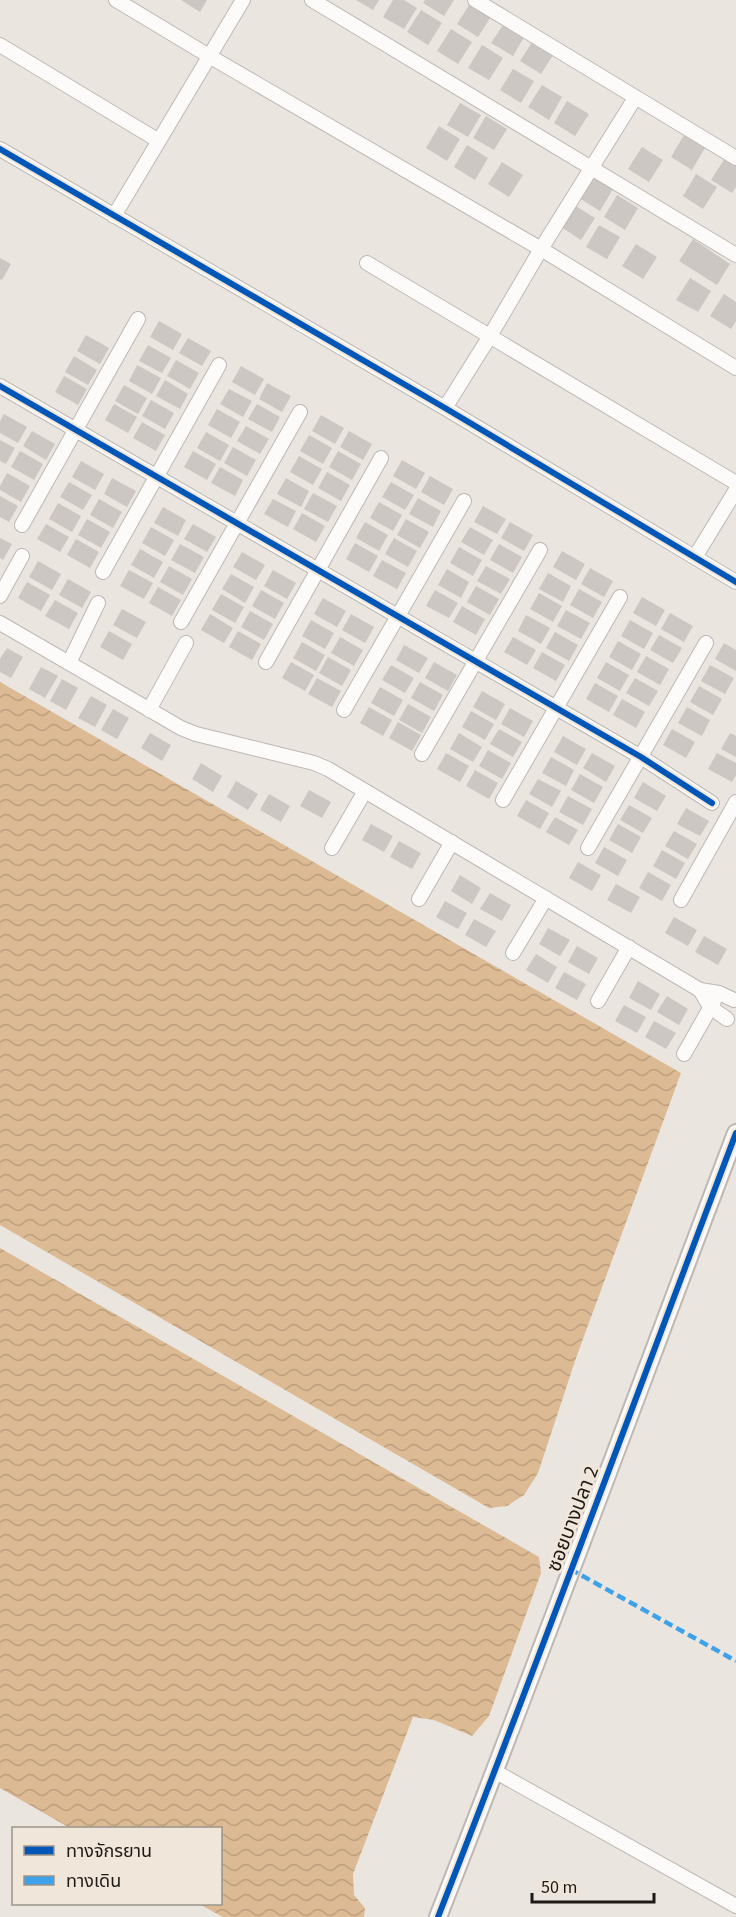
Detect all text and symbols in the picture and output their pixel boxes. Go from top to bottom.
street label: ซอยบางปลา 2 [540,1462,606,1576]
legend [12,1827,222,1905]
text: ทางจักรยาน [66,1839,152,1864]
scale bar [532,1866,654,1904]
text: ทางเดิน [66,1869,121,1894]
text: 50 m [541,1875,577,1900]

